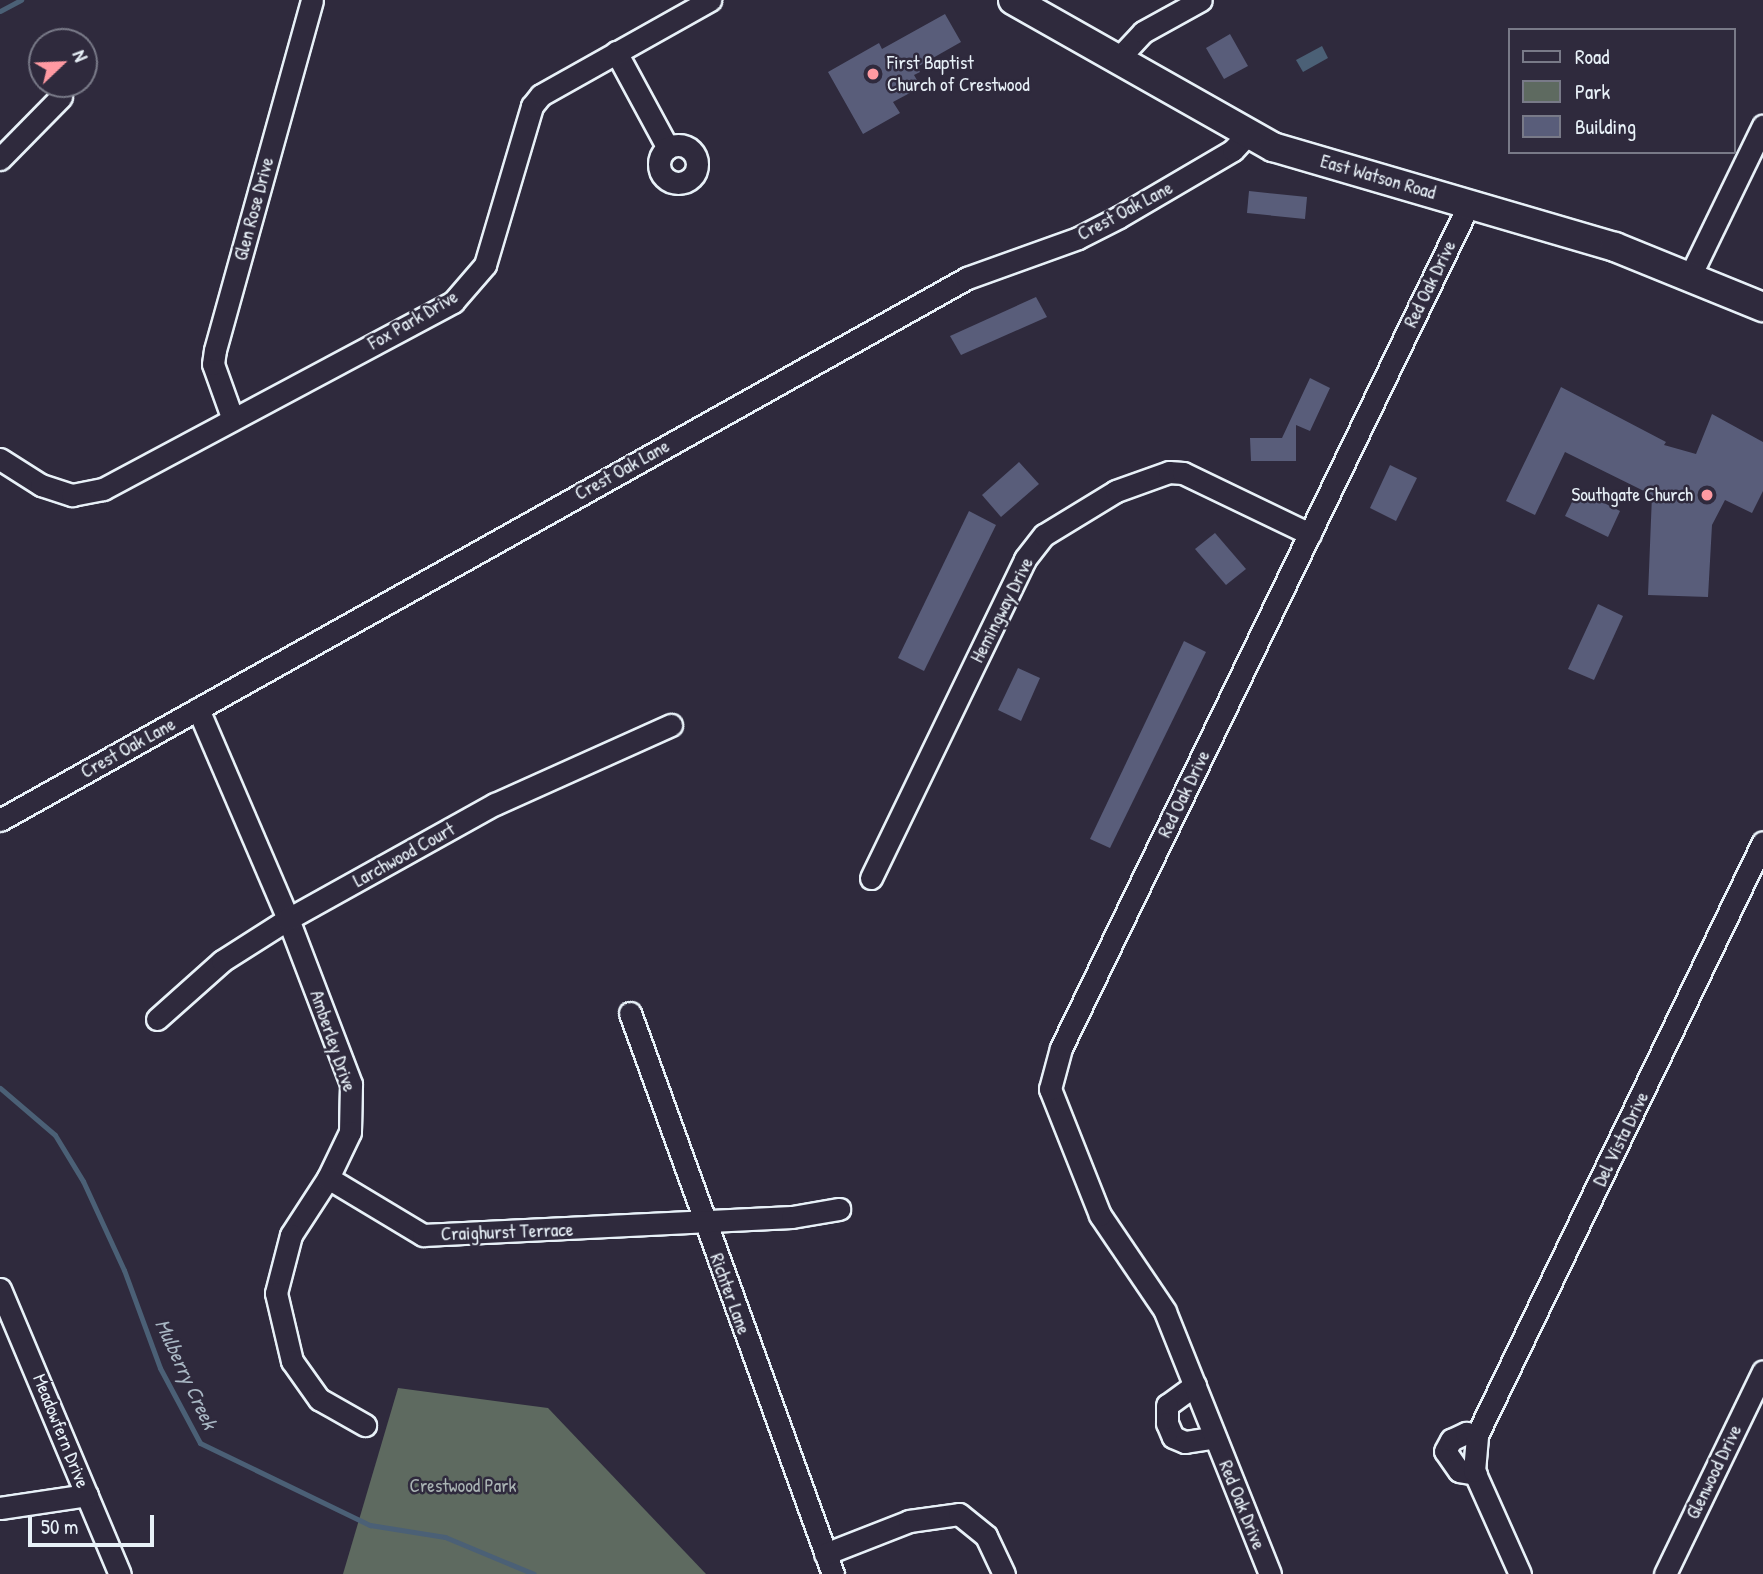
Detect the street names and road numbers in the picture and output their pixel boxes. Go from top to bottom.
street label: East Watson Road [1318,150,1438,204]
street label: Glen Rose Drive [229,155,279,263]
street label: Crest Oak Lane [1074,176,1176,246]
street label: Red Oak Drive [1399,237,1461,331]
street label: Fox Park Drive [364,285,462,355]
street label: Crest Oak Lane [571,435,673,505]
street label: Hemingway Drive [966,554,1038,666]
street label: Crest Oak Lane [77,713,179,783]
street label: Red Oak Drive [1153,747,1215,841]
street label: Larchwood Court [349,818,459,892]
street label: Amberley Drive [305,987,361,1095]
street label: Del Vista Drive [1588,1088,1654,1190]
street label: Craighurst Terrace [440,1218,574,1246]
street label: Richter Lane [705,1250,755,1338]
street label: Meadowfern Drive [28,1371,94,1491]
street label: Glenwood Drive [1681,1421,1747,1523]
street label: Red Oak Drive [1214,1457,1270,1553]

